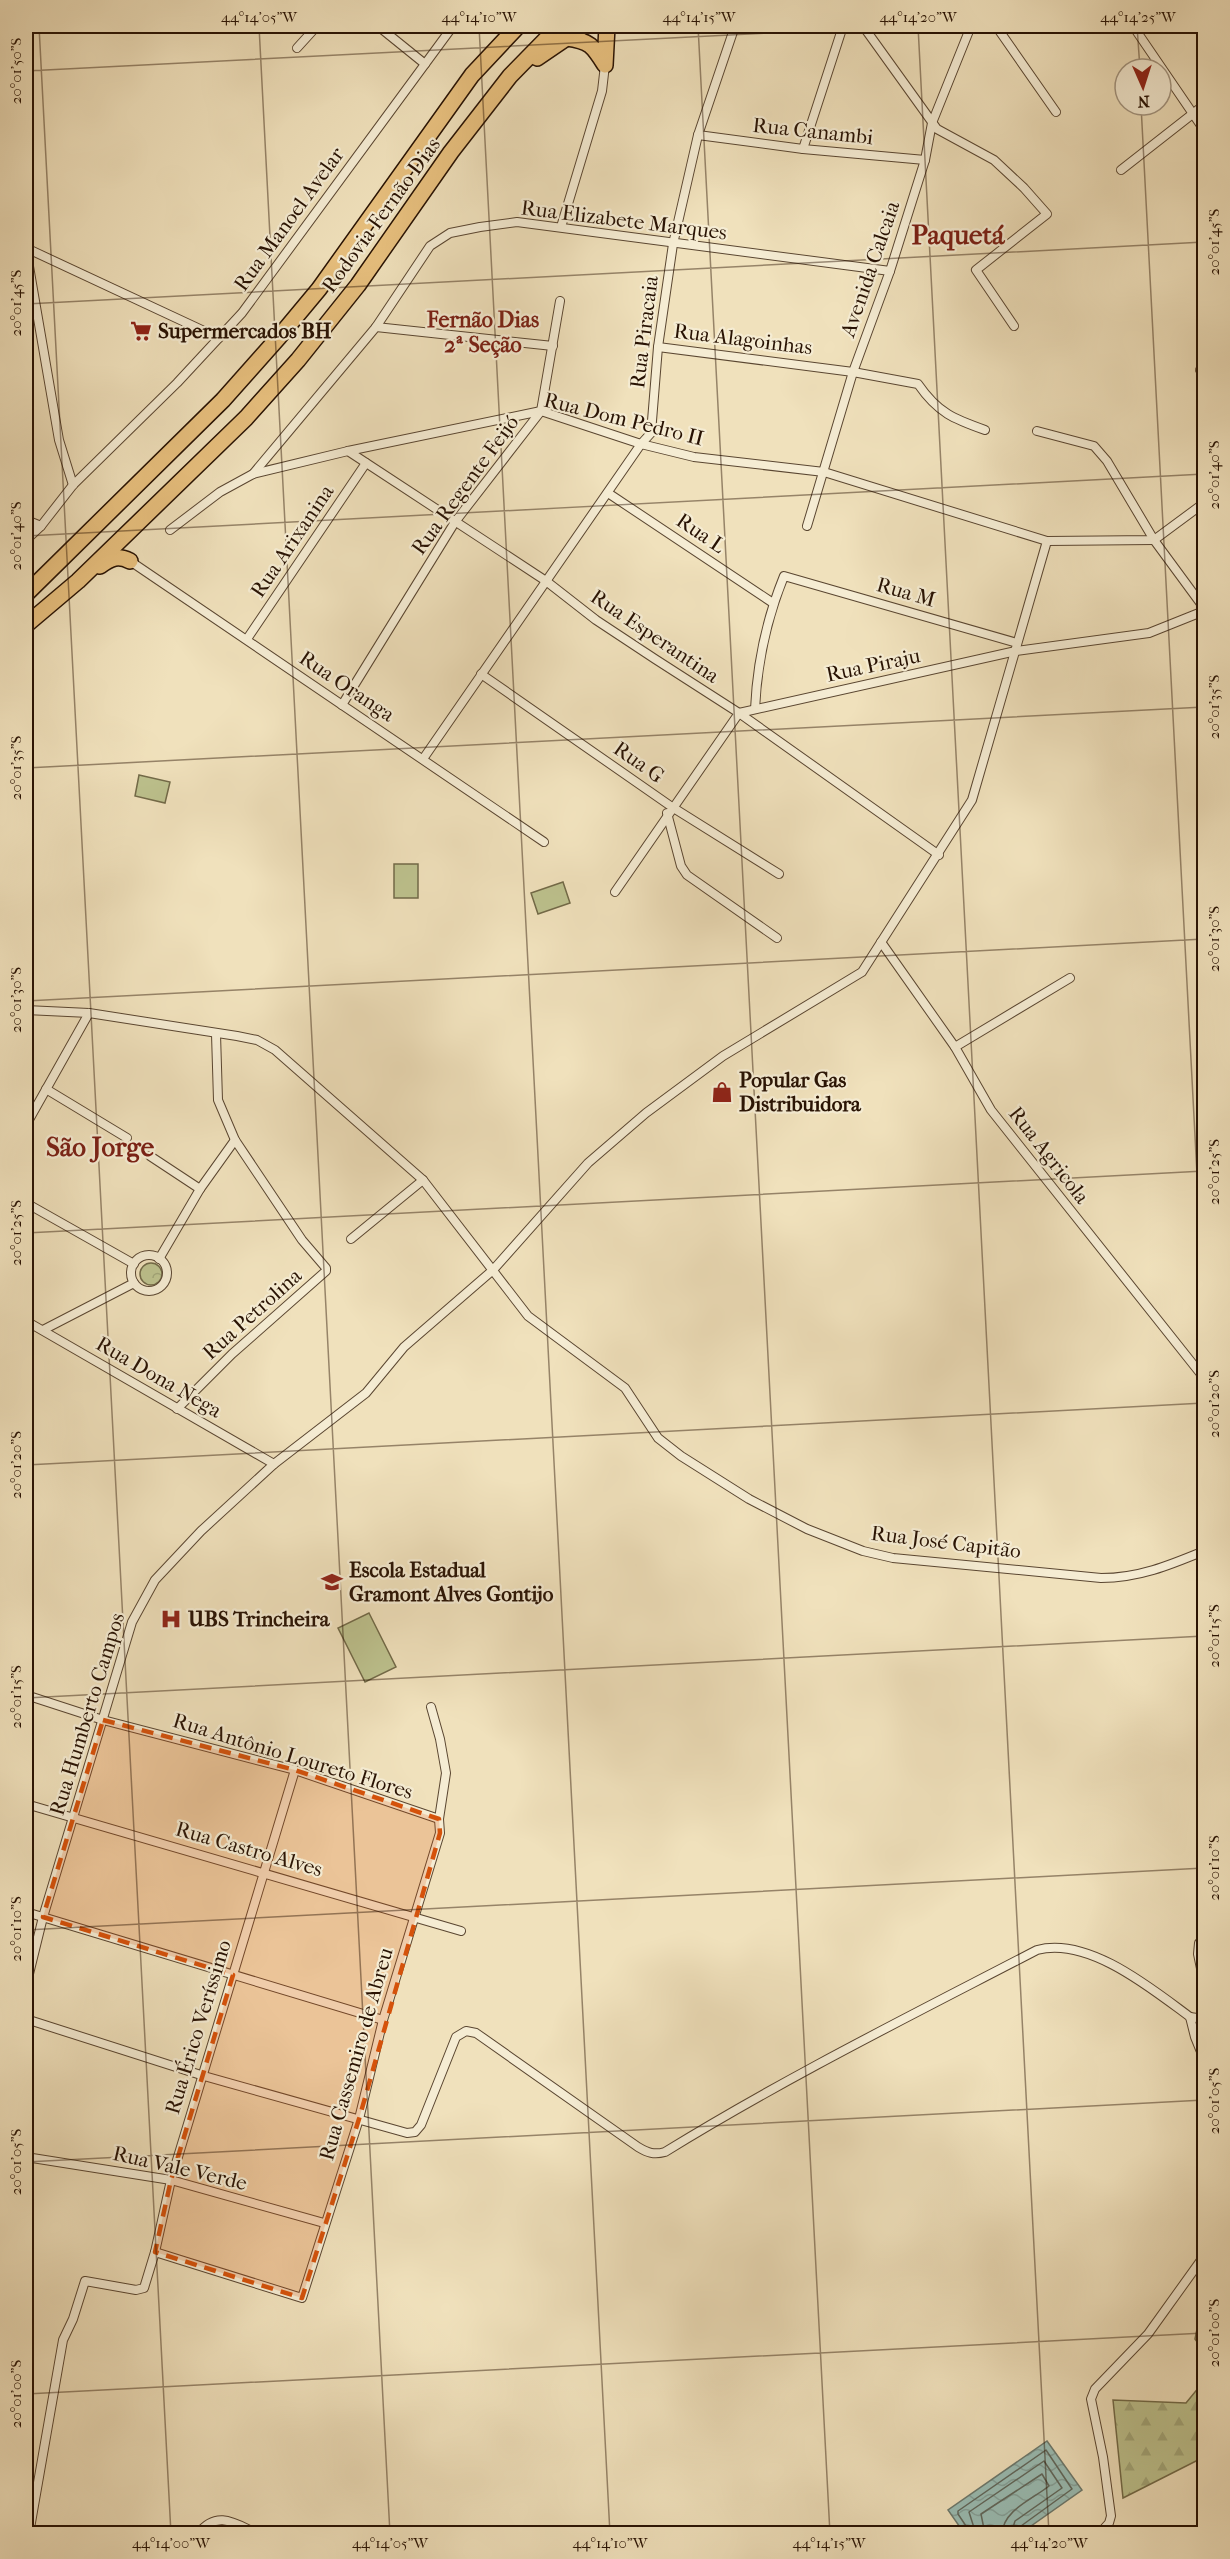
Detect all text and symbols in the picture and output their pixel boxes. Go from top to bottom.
text: 44°14'05"W [221,8,298,26]
text: 44°14'10"W [442,8,518,26]
text: 44°14'15"W [662,8,737,26]
text: 44°14'20"W [879,8,958,26]
text: 44°14'25"W [1100,8,1177,26]
text: 20°01'50"S [7,38,25,104]
north arrow [1113,57,1173,117]
text: N [1136,92,1150,111]
street label: Rua Canambi [751,113,875,149]
street label: Rodovia Fernão Dias [317,133,445,297]
street label: Rua Manoel Avelar [229,143,349,295]
street label: Rua Elizabete Marques [520,195,729,245]
street label: Avenida Calcaia [835,198,905,341]
text: 20°01'45"S [1205,208,1223,275]
district label: Paquetá [911,219,1006,251]
text: 20°01'45"S [7,269,25,336]
street label: Rua Piracaia [625,274,663,390]
district label: Fernão Dias 2ª Seção [426,307,539,358]
supermarket icon: Supermercados BH [129,319,153,343]
place label: Supermercados BH [158,319,332,343]
street label: Rua Alagoinhas [672,319,814,359]
street label: Rua Dom Pedro II [542,388,706,450]
street label: Rua Regente Feijó [406,411,524,559]
text: 20°01'40"S [1205,440,1223,509]
street label: Rua Arixanina [246,480,339,602]
text: 20°01'40"S [7,501,25,570]
street label: Rua L [672,508,730,558]
street label: Rua M [874,572,938,612]
street label: Rua Esperantina [586,584,724,688]
street label: Rua Piraju [824,643,922,687]
street label: Rua Oranga [295,645,399,727]
text: 20°01'35"S [1205,675,1223,739]
text: 20°01'35"S [7,736,25,800]
street label: Rua G [609,736,669,788]
text: 20°01'30"S [1205,906,1223,972]
text: 20°01'30"S [7,967,25,1033]
place label: Popular Gas Distribuidora [739,1068,862,1116]
shop icon: Popular Gas Distribuidora [710,1080,734,1104]
street label: Rua Agricola [1004,1102,1094,1208]
district label: São Jorge [46,1131,155,1163]
text: 20°01'25"S [1205,1139,1223,1205]
text: 20°01'25"S [7,1200,25,1266]
street label: Rua Petrolina [198,1263,306,1364]
street label: Rua Dona Nega [92,1331,226,1423]
text: 20°01'20"S [1205,1370,1223,1438]
text: 20°01'20"S [7,1431,25,1499]
street label: Rua José Capitão [870,1521,1022,1563]
place label: Escola Estadual Gramont Alves Gontijo [349,1558,554,1606]
school or university icon: Escola Estadual Gramont Alves Gontijo [320,1570,344,1594]
text: 20°01'15"S [1205,1604,1223,1668]
hospital icon: UBS Trincheira [159,1607,183,1631]
place label: UBS Trincheira [187,1607,331,1631]
street label: Rua Humberto Campos [45,1609,129,1818]
text: 20°01'15"S [7,1665,25,1729]
street label: Rua Antônio Loureto Flores [170,1708,416,1804]
street label: Rua Castro Alves [173,1817,325,1881]
text: 20°01'10"S [1205,1835,1223,1901]
text: 20°01'10"S [7,1896,25,1962]
street label: Rua Érico Veríssimo [160,1937,236,2117]
street label: Rua Cassemiro de Abreu [314,1945,398,2163]
text: 20°01'05"S [1205,2067,1223,2134]
text: 20°01'05"S [7,2128,25,2195]
street label: Rua Vale Verde [111,2141,249,2195]
text: 20°01'00"S [1205,2299,1223,2367]
text: 20°01'00"S [7,2360,25,2428]
text: 44°14'00"W [132,2534,211,2552]
text: 44°14'05"W [352,2534,429,2552]
text: 44°14'10"W [573,2534,649,2552]
text: 44°14'15"W [792,2534,867,2552]
text: 44°14'20"W [1010,2534,1089,2552]

